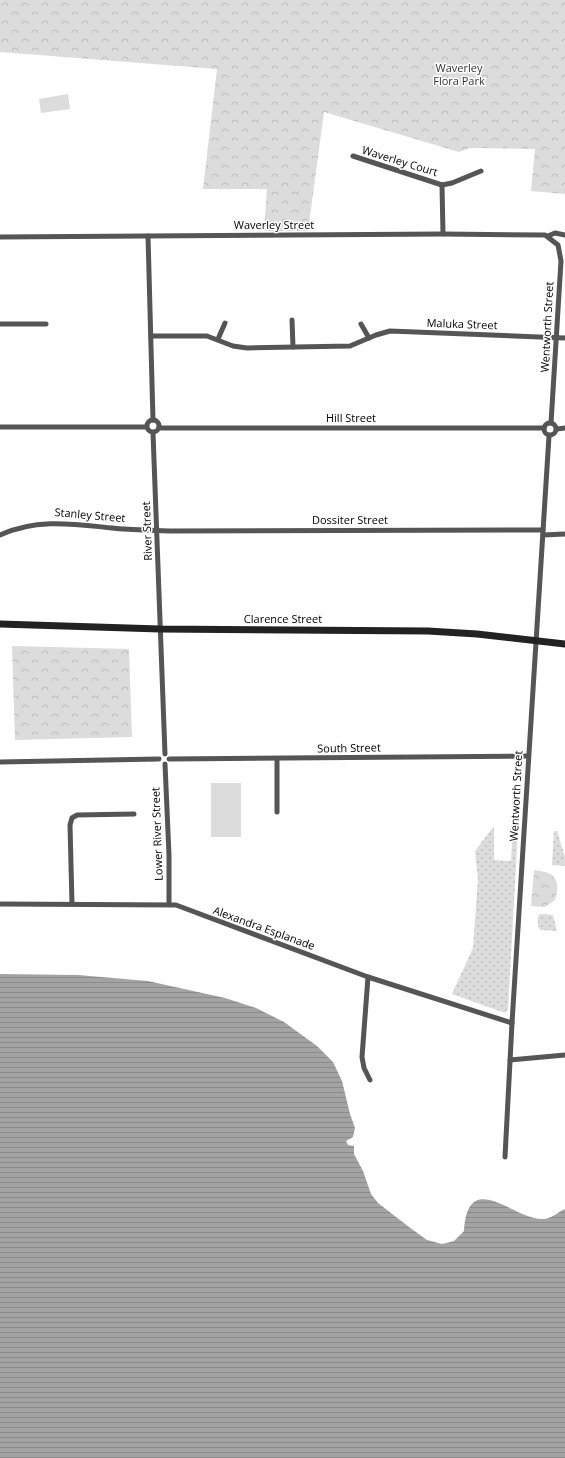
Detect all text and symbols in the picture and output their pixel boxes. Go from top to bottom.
park label: Waverley Flora Park [433,60,485,88]
street label: Waverley Court [360,142,440,179]
street label: Waverley Street [234,217,314,232]
street label: Wentworth Street [537,281,556,373]
street label: Maluka Street [426,315,498,332]
street label: Hill Street [326,410,376,425]
street label: River Street [138,501,155,561]
street label: Stanley Street [54,504,126,525]
street label: Dossiter Street [312,512,388,527]
street label: Clarence Street [244,611,322,626]
street label: South Street [317,739,381,756]
street label: Wentworth Street [506,750,525,842]
street label: Lower River Street [147,787,166,881]
street label: Alexandra Esplanade [211,902,317,953]

